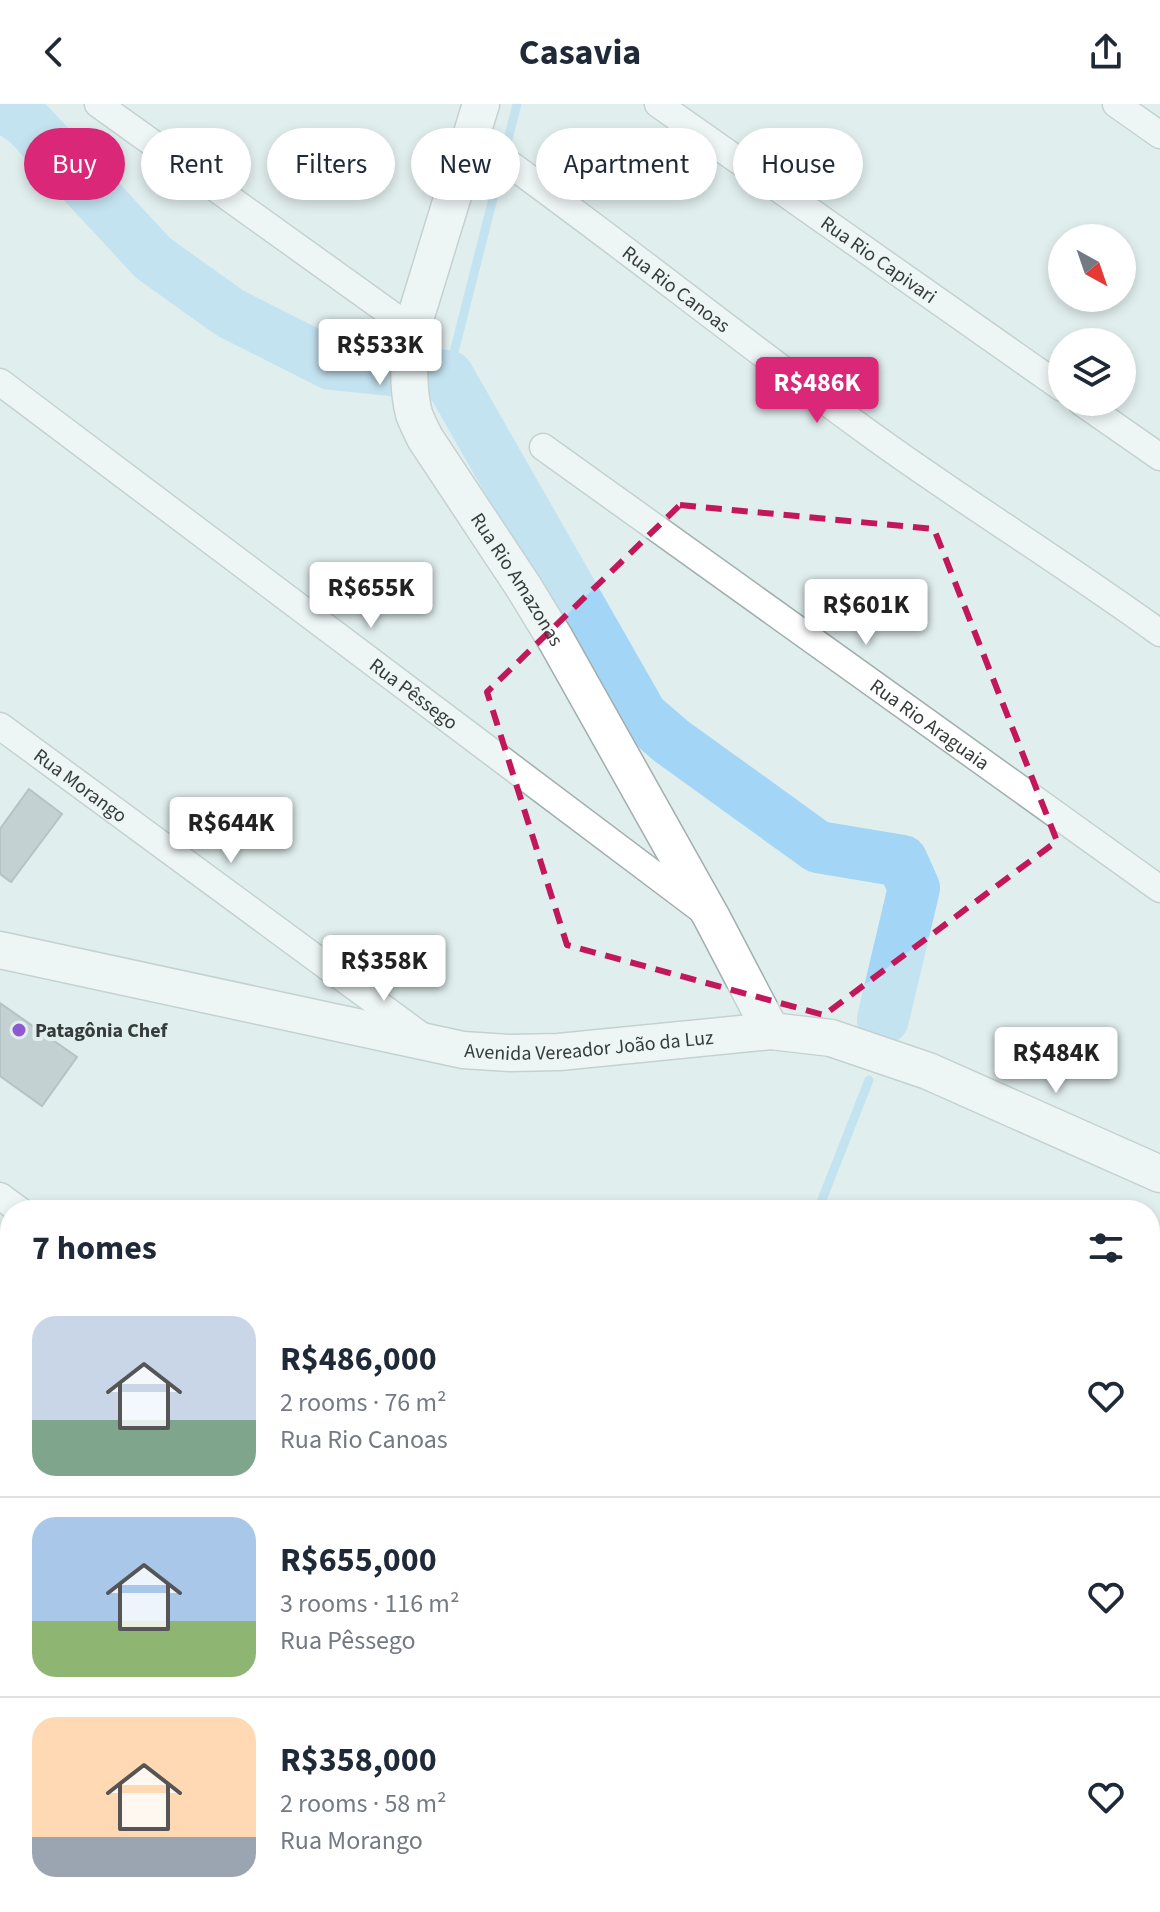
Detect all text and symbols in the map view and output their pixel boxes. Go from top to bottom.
text: Casavia [519,27,641,78]
icon: back [32,30,76,74]
icon: share [1084,30,1128,74]
chip: Buy [24,128,125,200]
chip: Rent [141,128,251,200]
chip: Filters [267,128,395,200]
chip: New [411,128,520,200]
chip: Apartment [536,128,717,200]
chip: House [733,128,863,200]
street label: Rua Rio Capivari [815,210,942,311]
north arrow [1048,224,1136,312]
map controls [1048,224,1136,416]
street label: Rua Rio Canoas [616,239,736,340]
pin: R$533K [315,319,445,387]
text: R$533K [337,326,423,363]
button: layers [1048,328,1136,416]
pin: R$486K [752,357,882,425]
text: R$486K [774,364,860,401]
street label: Rua Rio Amazonas [463,507,570,652]
pin: R$655K [306,562,436,630]
text: R$655K [328,569,414,606]
pin: R$601K [801,579,931,647]
text: R$601K [823,586,909,623]
street label: Rua Pêssego [363,652,463,737]
street label: Rua Rio Araguaia [864,673,995,777]
street label: Rua Morango [27,742,133,830]
pin: R$644K [166,797,296,865]
text: R$644K [188,804,274,841]
pin: R$358K [319,935,449,1003]
text: R$358K [341,942,427,979]
place label: Patagônia Chef [35,1017,168,1045]
marker: Patagônia Chef [10,1021,28,1039]
street label: Avenida Vereador João da Luz [464,1024,715,1068]
pin: R$484K [991,1027,1121,1095]
text: R$484K [1013,1034,1099,1071]
text: 7 homes [32,1224,157,1273]
icon: filters [1084,1226,1128,1270]
text: R$486,000 [280,1335,437,1384]
icon: home [96,1348,192,1444]
icon: heart [1084,1374,1128,1418]
text: 2 rooms · 76 m² [280,1384,447,1421]
text: Rua Rio Canoas [280,1421,448,1458]
text: R$655,000 [280,1536,437,1585]
icon: home [96,1549,192,1645]
icon: heart [1084,1575,1128,1619]
text: 3 rooms · 116 m² [280,1585,459,1622]
text: Rua Pêssego [280,1622,416,1659]
text: R$358,000 [280,1736,437,1785]
icon: home [96,1749,192,1845]
icon: heart [1084,1775,1128,1819]
text: 2 rooms · 58 m² [280,1785,447,1822]
text: Rua Morango [280,1822,423,1859]

